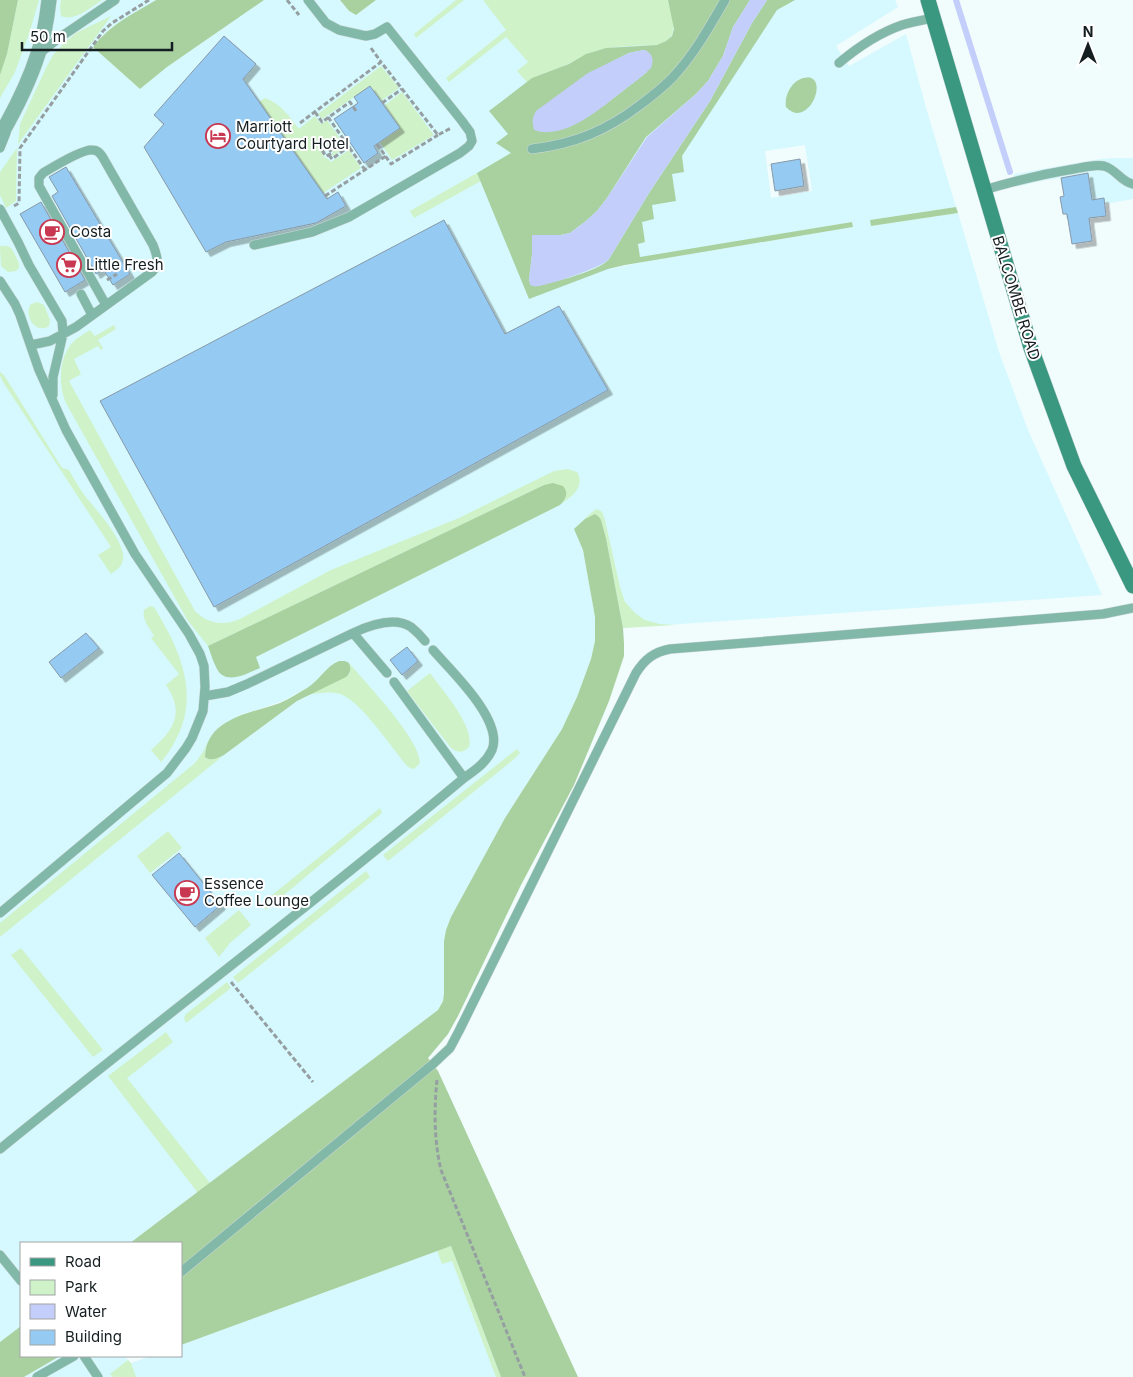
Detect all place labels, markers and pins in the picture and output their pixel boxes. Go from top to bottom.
place label: Marriott Courtyard Hotel [236,117,349,153]
hotel icon: Marriott Courtyard Hotel [205,123,231,149]
cafe icon: Costa [39,219,65,245]
place label: Costa [70,222,111,241]
supermarket icon: Little Fresh [56,252,82,278]
place label: Little Fresh [86,255,164,274]
place label: Essence Coffee Lounge [204,874,309,910]
cafe icon: Essence Coffee Lounge [174,880,200,906]

